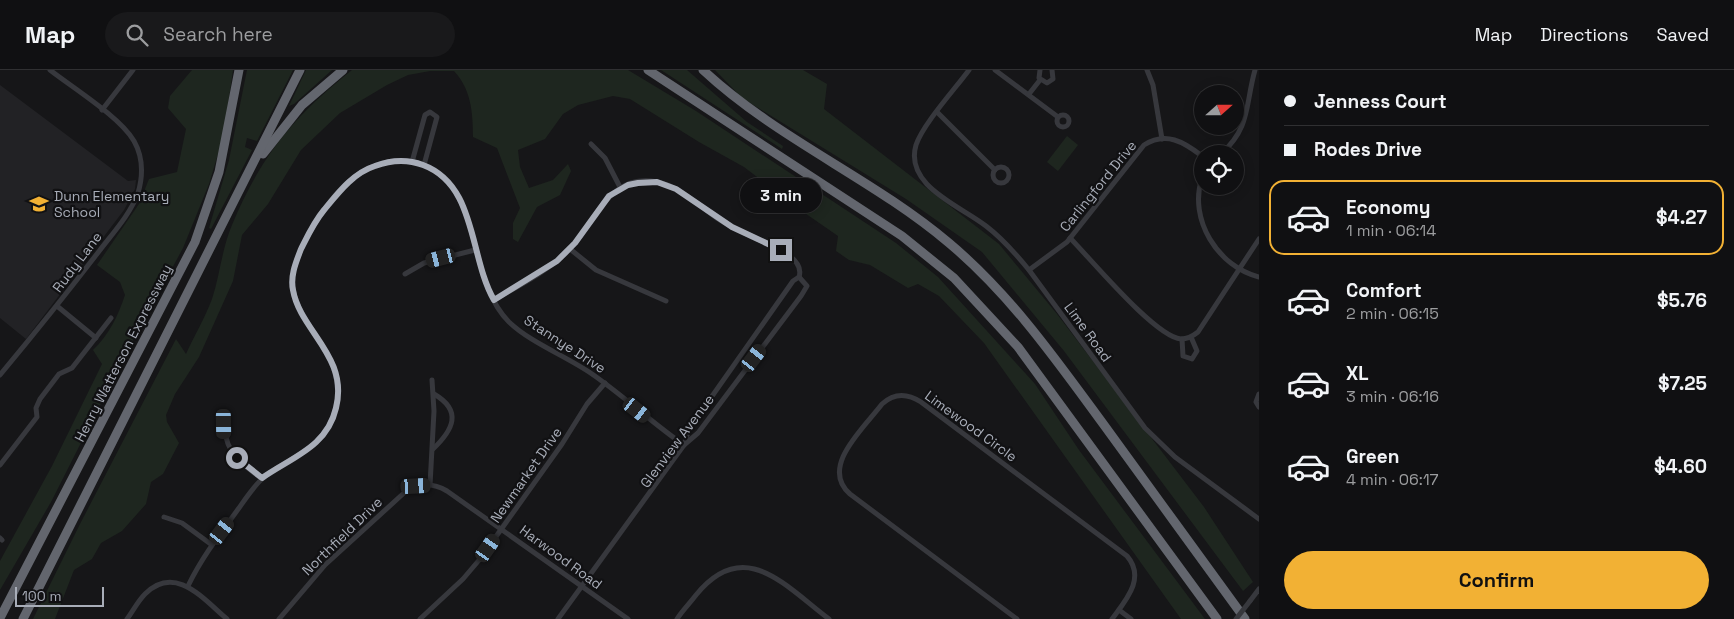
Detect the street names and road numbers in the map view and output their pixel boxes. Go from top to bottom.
street label: Carlingford Drive [1056,137,1140,235]
street label: Rudy Lane [48,228,106,296]
street label: Henry Watterson Expressway [70,261,176,445]
street label: Lime Road [1060,299,1116,365]
street label: Stannye Drive [521,311,609,377]
street label: Limewood Circle [921,386,1021,466]
street label: Glenview Avenue [636,391,718,491]
street label: Newmarket Drive [486,424,566,526]
street label: Northfield Drive [298,493,386,579]
street label: Harwood Road [516,521,606,593]

